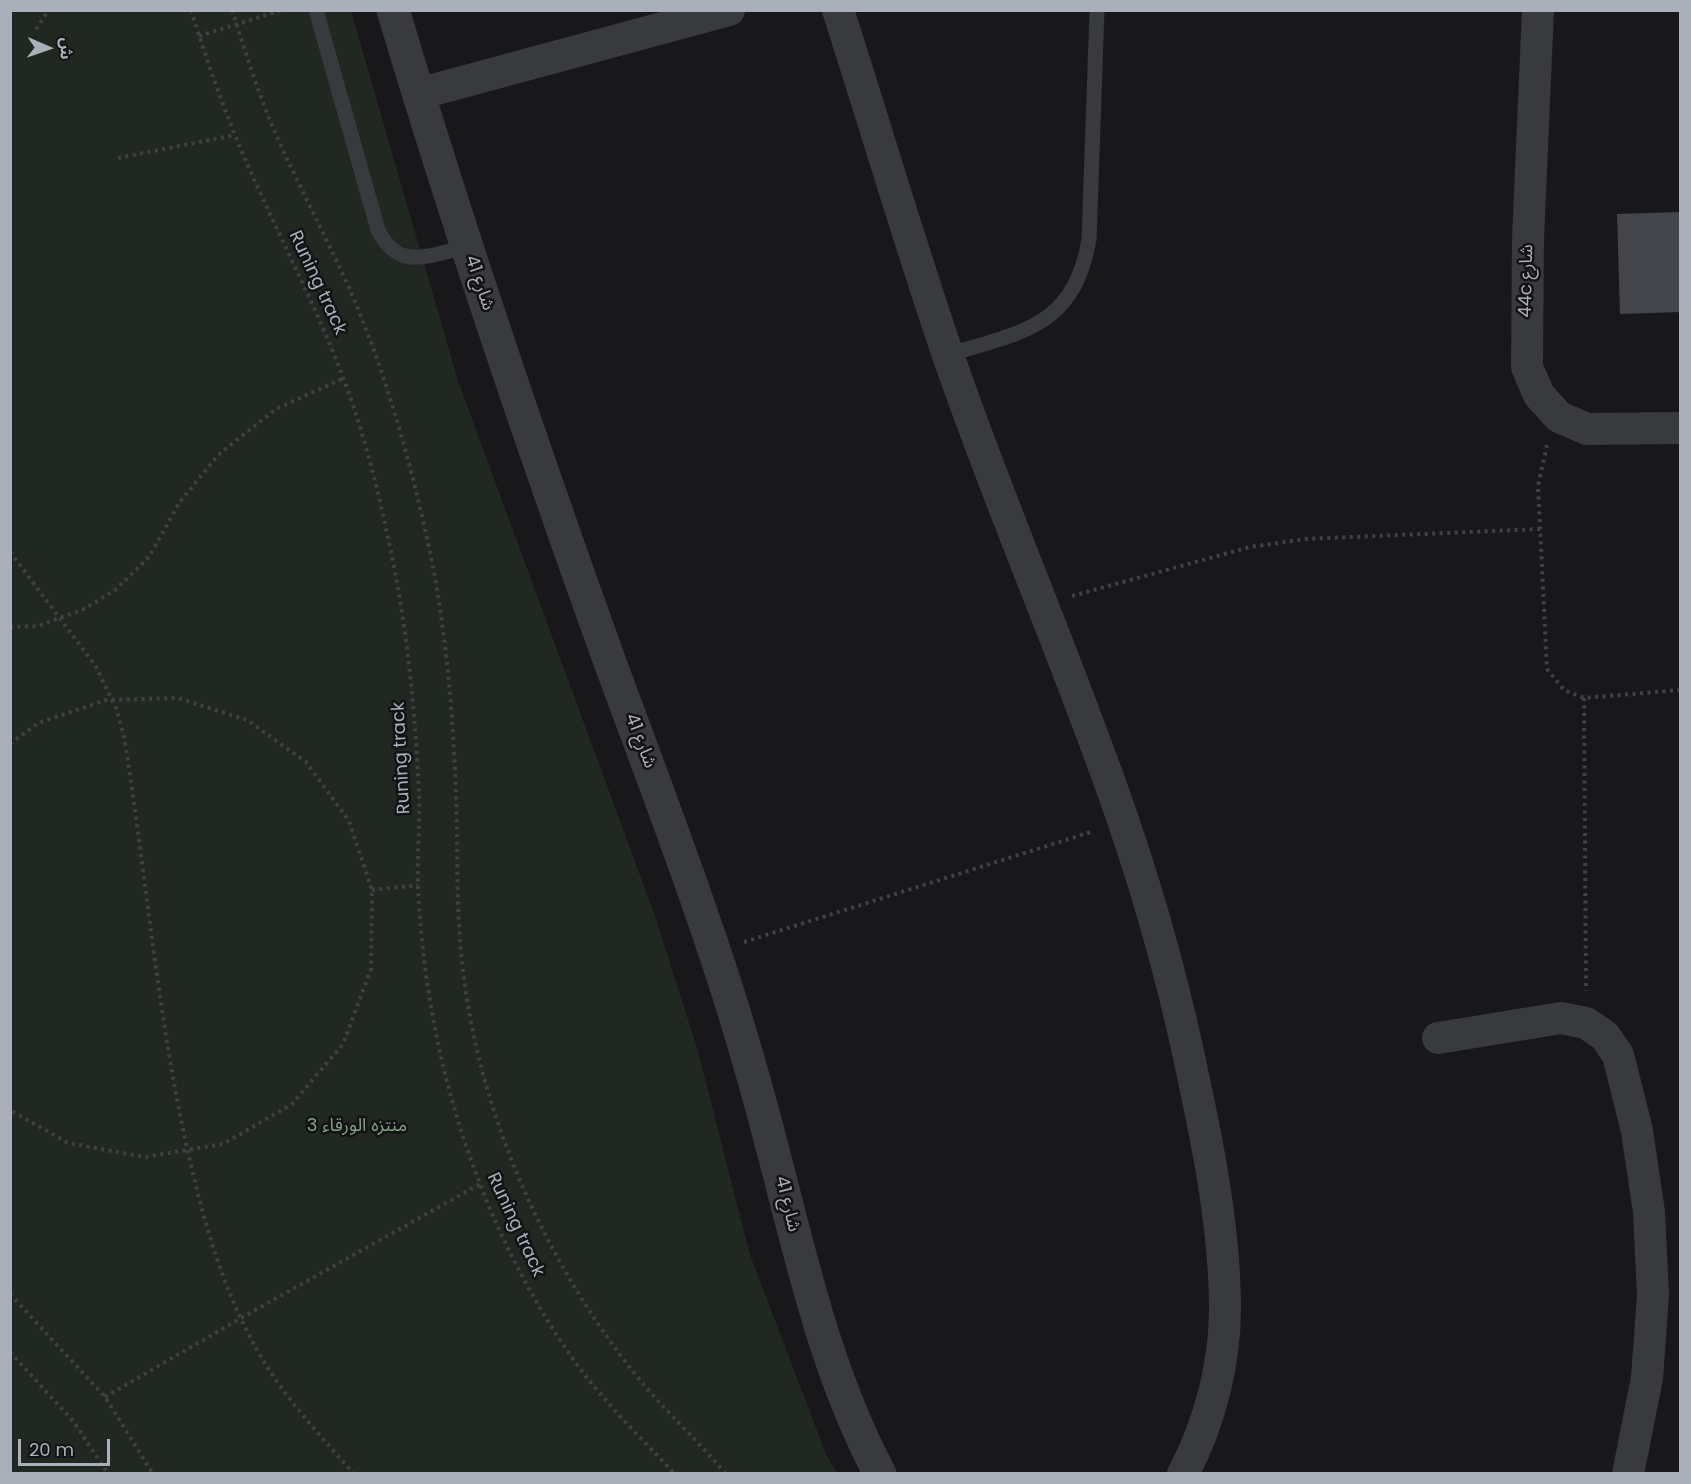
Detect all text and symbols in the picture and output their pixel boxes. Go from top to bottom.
north arrow [18,18,78,78]
text: ش [55,37,78,60]
street label: Runing track [283,227,351,339]
street label: 44c شارع [1516,244,1538,318]
street label: شارع 41 [460,253,498,313]
street label: Runing track [388,701,416,815]
street label: شارع 41 [620,711,660,771]
park label: منتزه الورقاء 3 [307,1115,407,1137]
street label: Runing track [481,1169,549,1281]
street label: شارع 41 [770,1174,804,1234]
scale bar [21,1427,112,1465]
text: 20 m [29,1437,74,1462]

